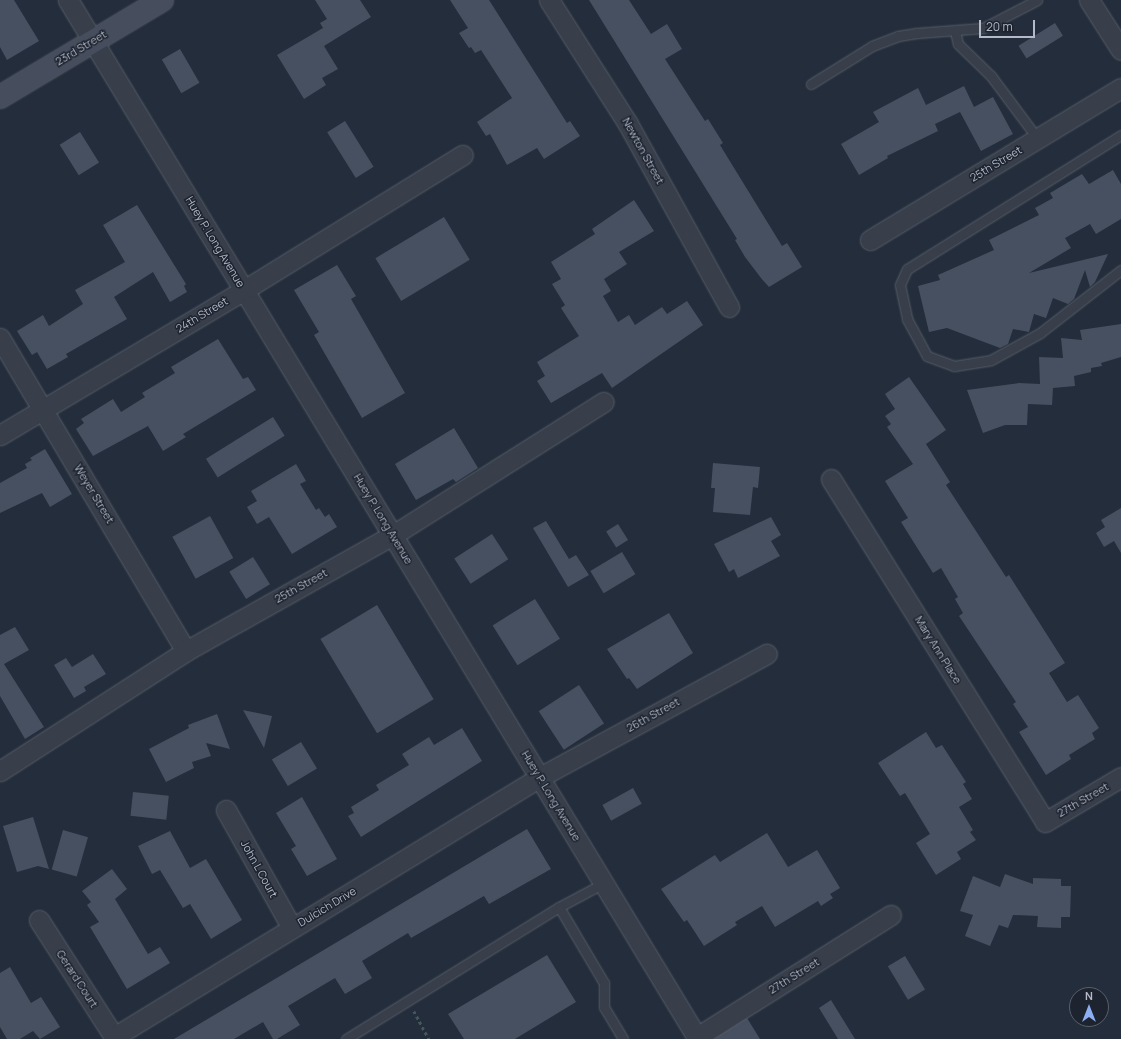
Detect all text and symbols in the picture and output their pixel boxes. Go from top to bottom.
scale bar [981,12,1037,38]
text: 20 m [986,18,1013,35]
street label: 23rd Street [53,28,109,68]
street label: Newton Street [619,115,667,187]
street label: 25th Street [968,143,1024,185]
street label: Huey P. Long Avenue [183,194,247,290]
street label: 24th Street [174,294,230,336]
street label: Weyer Street [71,462,117,526]
street label: Huey P. Long Avenue [351,471,415,567]
street label: 25th Street [272,566,330,606]
street label: Mary Ann Place [912,614,964,686]
street label: 26th Street [624,695,682,735]
street label: Huey P. Long Avenue [519,748,583,844]
street label: 27th Street [1055,780,1111,820]
street label: John L Court [238,838,280,900]
street label: Dulcich Drive [296,884,358,930]
street label: Gerard Court [54,948,100,1010]
street label: 27th Street [766,955,822,997]
north arrow [1069,987,1109,1027]
text: N [1085,988,1093,1003]

